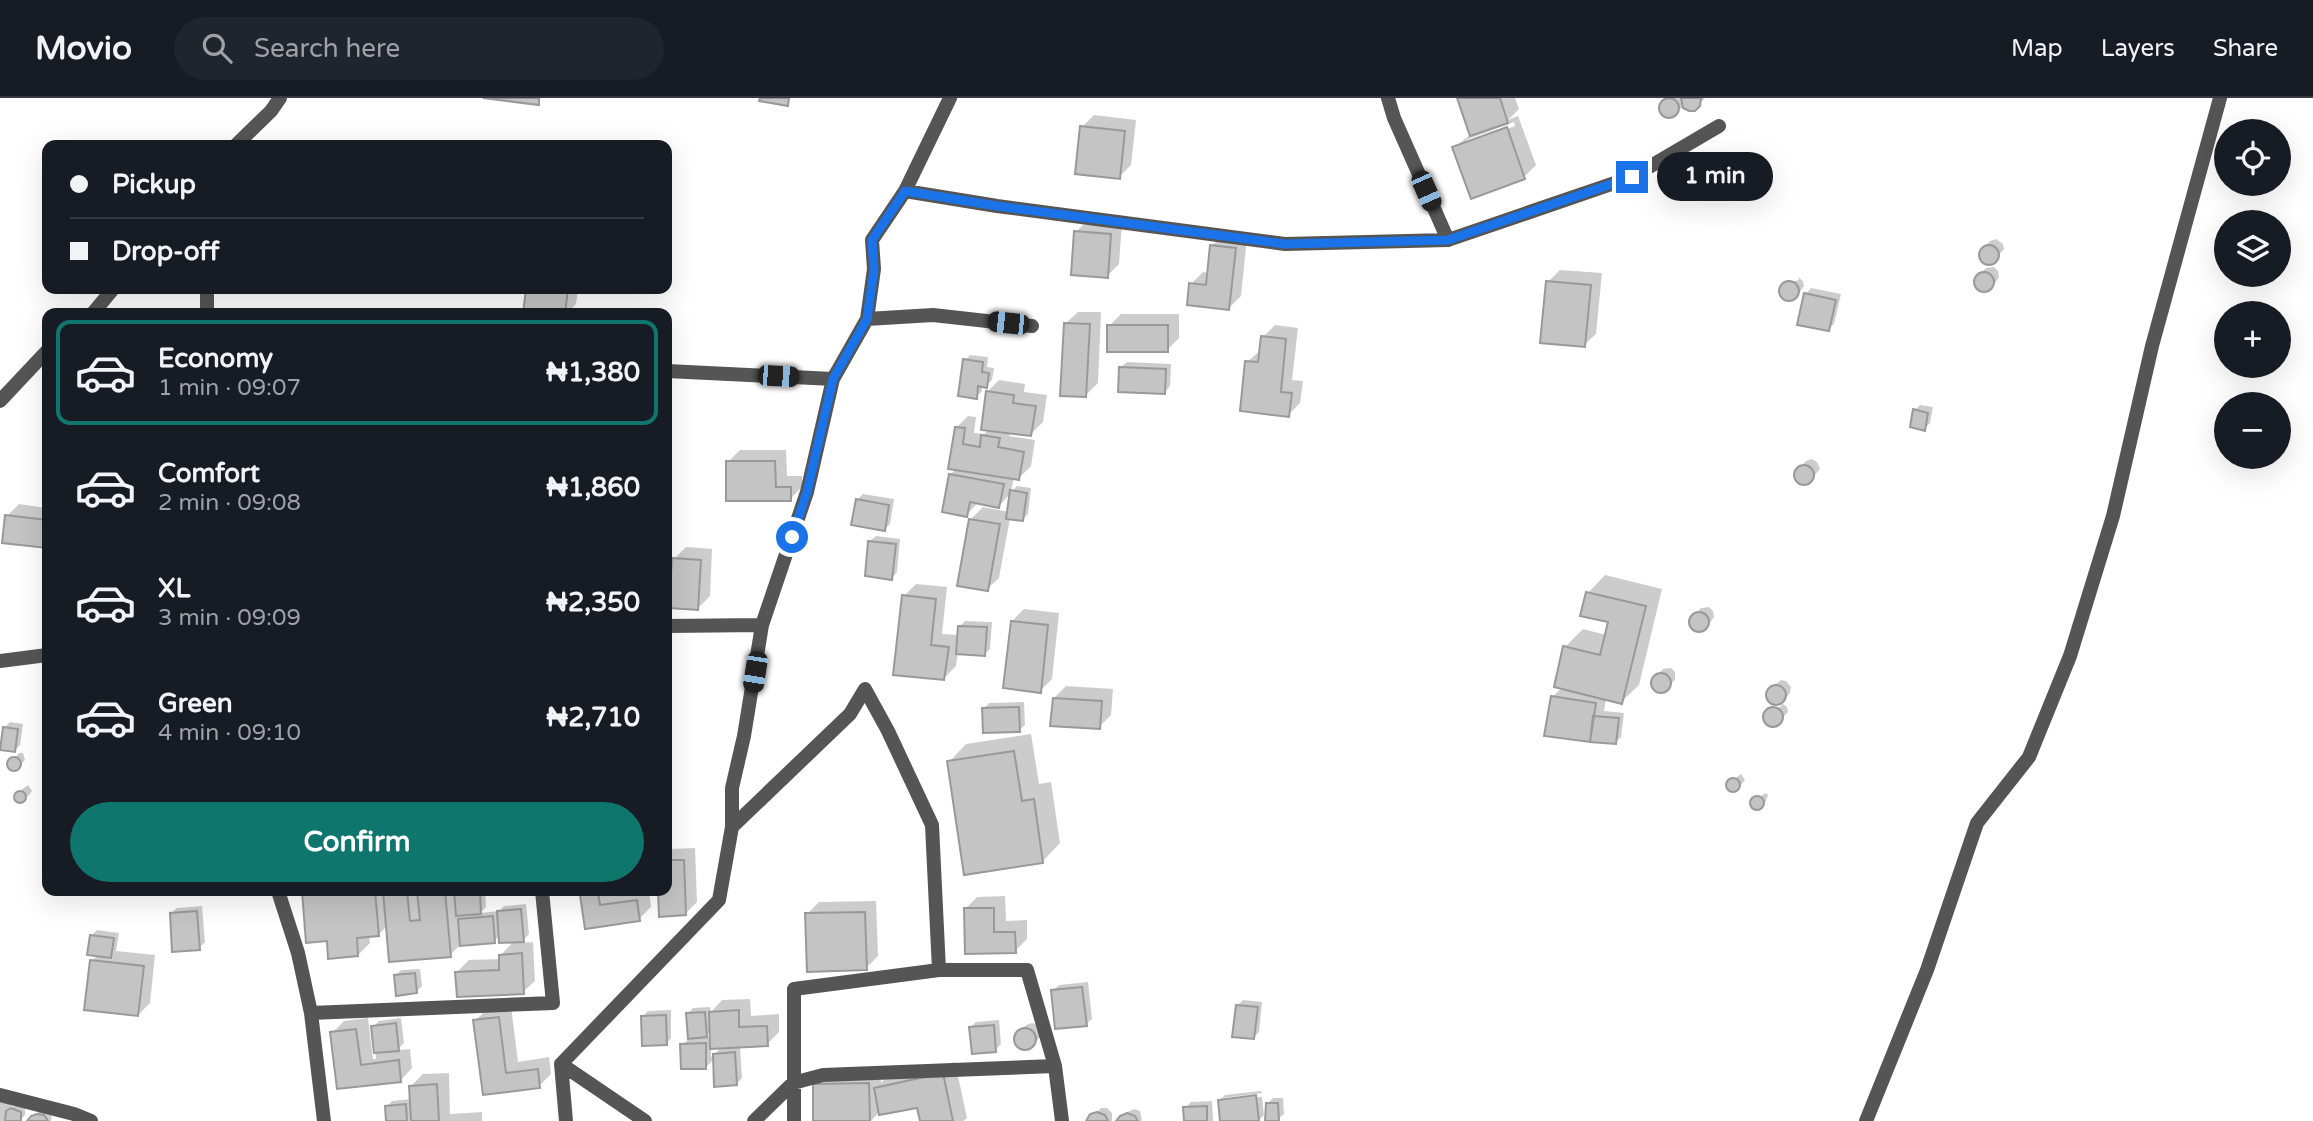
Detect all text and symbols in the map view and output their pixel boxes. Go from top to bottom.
search box [174,17,664,80]
text: Movio [35,29,132,68]
icon: search [198,29,236,67]
text: Search here [254,33,400,64]
text: Map [2011,34,2063,63]
text: Layers [2101,34,2175,63]
text: Share [2213,34,2278,63]
map controls [2214,119,2291,469]
button: locate [2214,119,2291,196]
callout: 1 min [1656,153,1772,202]
route end [1616,161,1648,193]
text: 1 min [1684,162,1746,190]
car [1408,168,1445,214]
text: Pickup [112,169,196,200]
button: layers [2214,210,2291,287]
text: Drop-off [112,236,219,267]
button: + [2214,301,2291,378]
car [987,310,1030,336]
icon: car [74,341,137,404]
text: Economy [158,343,273,374]
text: ₦1,380 [546,357,640,388]
car [757,364,800,388]
text: 1 min · 09:07 [158,374,301,402]
button: − [2214,392,2291,469]
icon: car [74,456,137,519]
text: Comfort [158,458,260,489]
text: ₦1,860 [546,472,640,503]
text: 2 min · 09:08 [158,489,301,517]
route start [776,521,808,553]
icon: car [74,571,137,634]
text: XL [158,573,190,604]
text: ₦2,350 [546,587,640,618]
text: 3 min · 09:09 [158,604,301,632]
car [742,650,769,694]
icon: car [74,686,137,749]
text: Green [158,688,233,719]
text: ₦2,710 [546,702,640,733]
text: 4 min · 09:10 [158,719,301,747]
button: Confirm [70,802,644,882]

